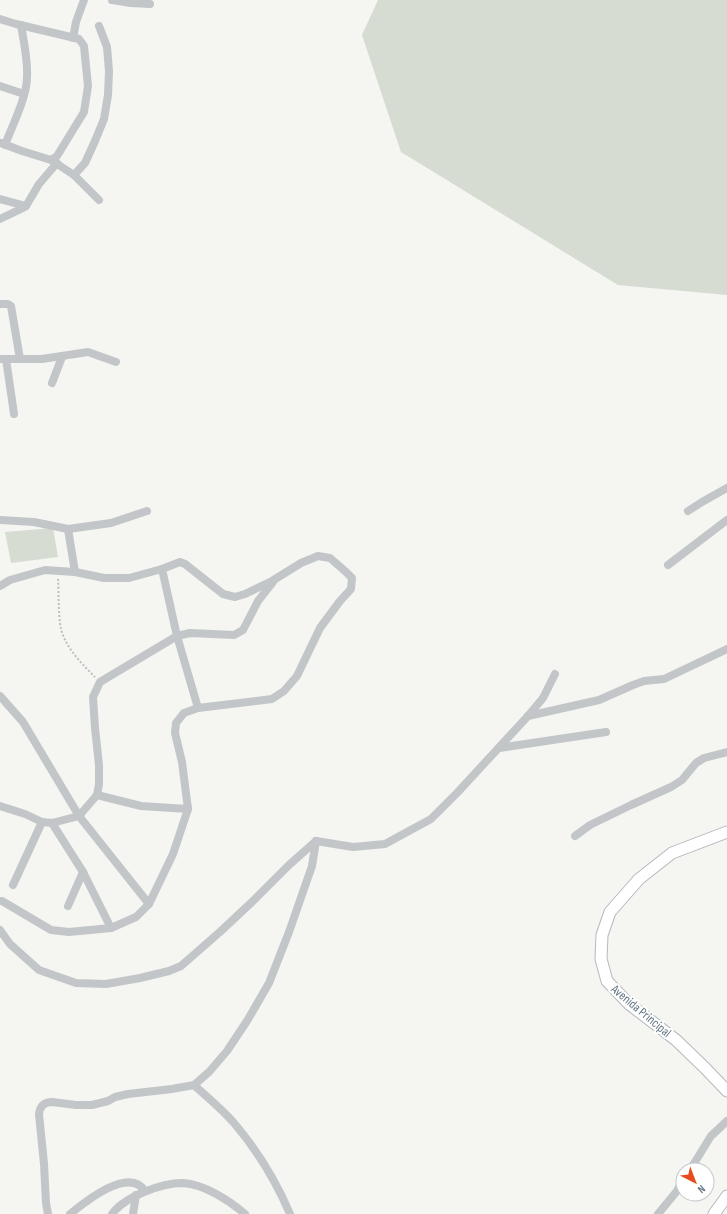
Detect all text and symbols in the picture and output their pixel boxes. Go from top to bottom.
street label: Avenida Principal [607,981,674,1041]
north arrow [675,1162,715,1202]
text: N [695,1182,708,1196]

